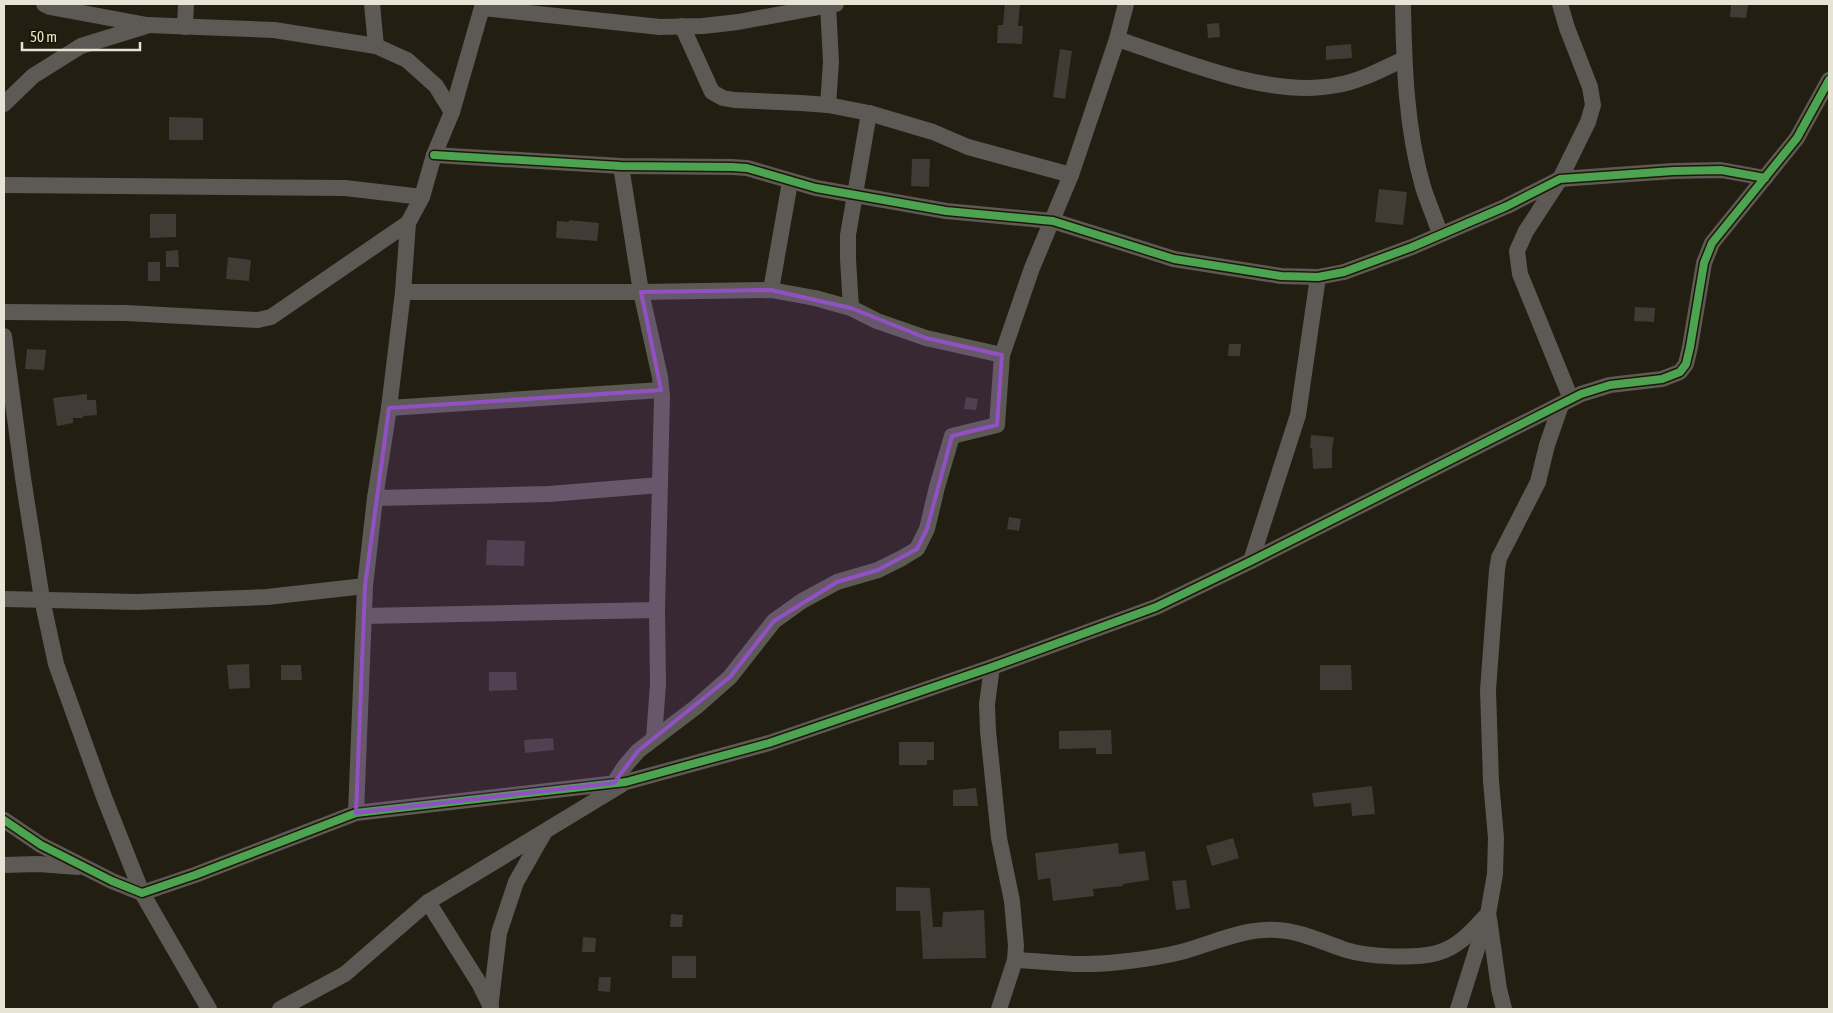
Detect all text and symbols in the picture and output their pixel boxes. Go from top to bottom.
scale bar [22,20,140,52]
text: 50 m [30,28,57,45]

